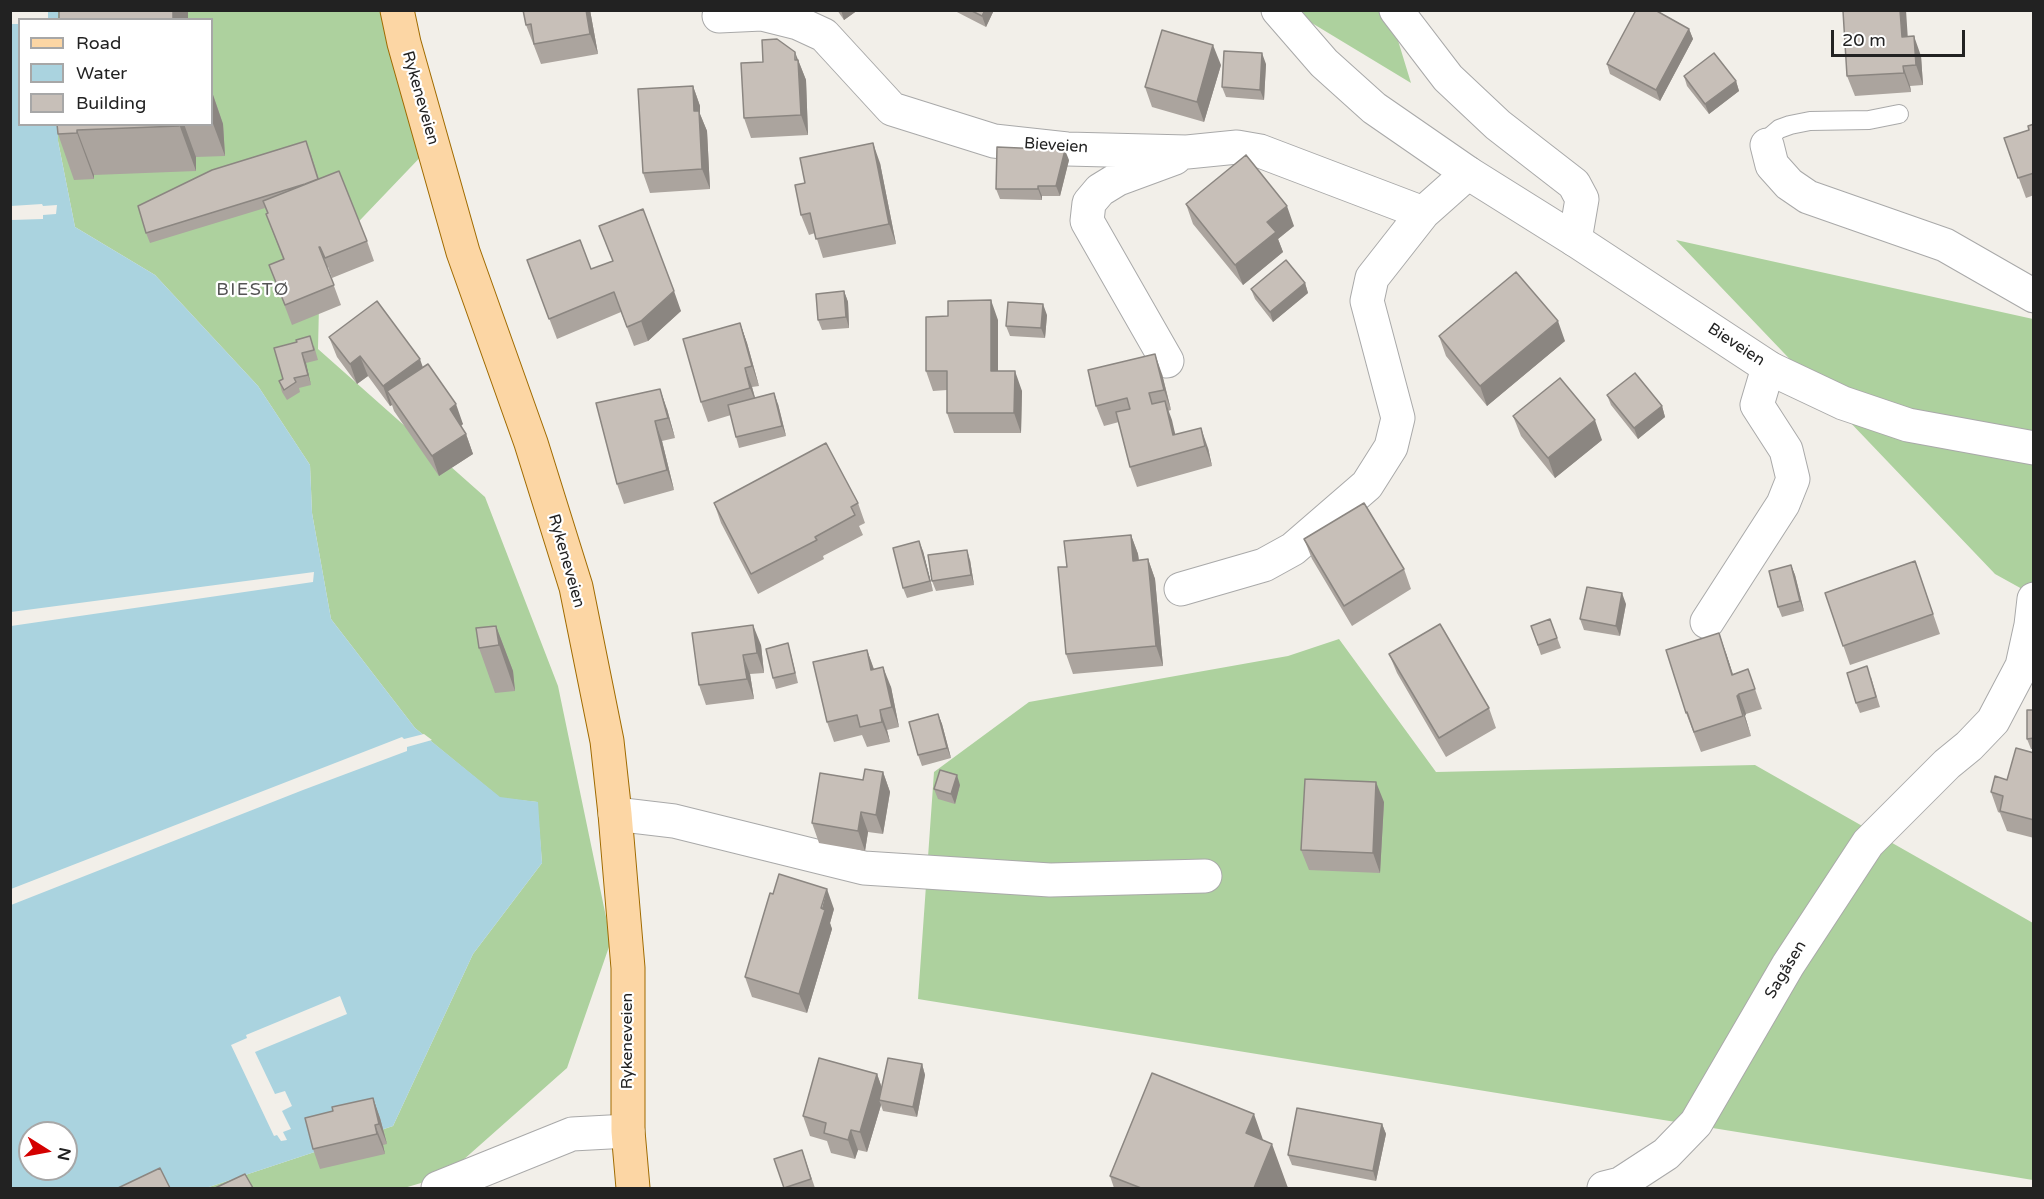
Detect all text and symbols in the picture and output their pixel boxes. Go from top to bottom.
legend [18,18,213,126]
scale bar [1834,18,1968,56]
text: 20 m [1842,29,1886,51]
text: Road [76,32,121,54]
street label: Rykeneveien [397,49,443,147]
text: Water [76,62,127,84]
text: Building [76,92,146,114]
street label: Bieveien [1023,134,1089,158]
district label: BIESTØ [216,279,290,301]
street label: Bieveien [1704,319,1768,371]
street label: Rykeneveien [543,512,589,610]
street label: Sagåsen [1761,937,1811,1003]
street label: Rykeneveien [618,993,638,1089]
north arrow [18,1121,78,1181]
text: N [53,1146,75,1162]

